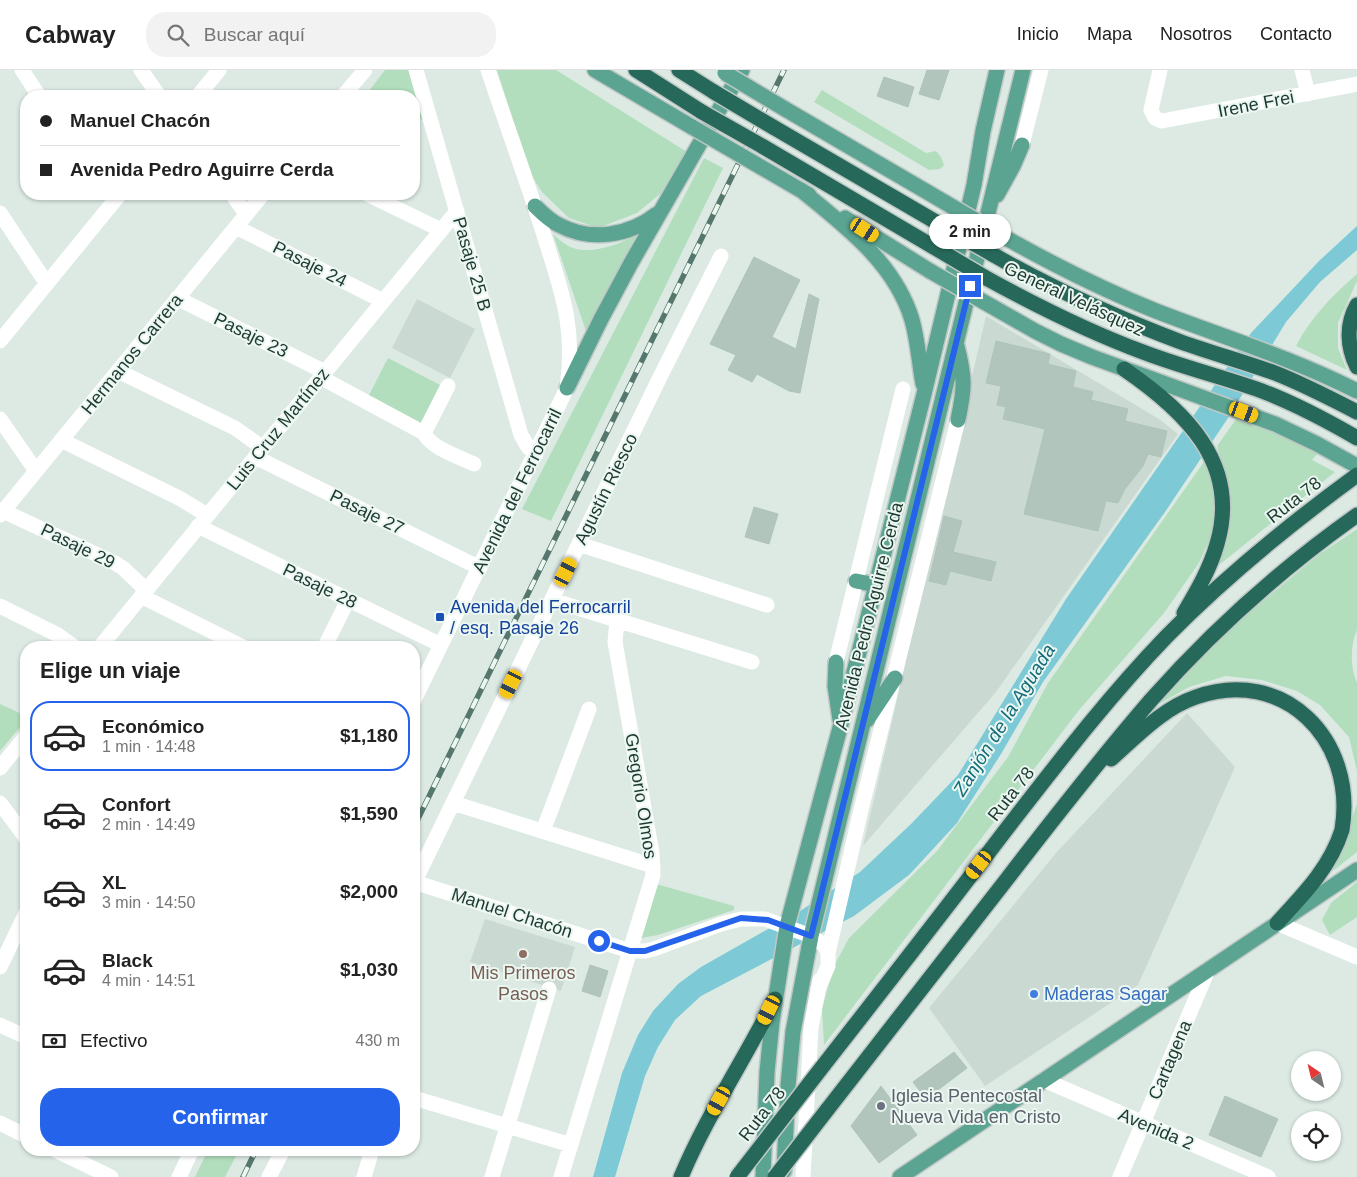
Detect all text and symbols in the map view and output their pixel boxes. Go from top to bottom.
search box [146,12,496,57]
text: Cabway [25,21,116,48]
icon: search [164,21,192,49]
text: Buscar aquí [204,24,305,45]
text: Inicio [1017,24,1059,44]
text: Mapa [1087,24,1132,44]
text: Nosotros [1160,24,1232,44]
text: Contacto [1260,24,1332,44]
street label: Irene Frei [1216,87,1296,121]
text: Manuel Chacón [70,110,210,131]
text: Avenida Pedro Aguirre Cerda [70,159,334,180]
callout: 2 min [929,214,1011,248]
street label: Pasaje 25 B [449,215,495,313]
car [848,216,881,244]
text: 2 min [949,223,991,240]
street label: Pasaje 24 [270,237,350,291]
street label: General Velásquez [1001,258,1147,340]
route end [959,275,981,297]
street label: Hermanos Carrera [77,289,187,418]
street label: Pasaje 23 [211,308,291,362]
street label: Luis Cruz Martínez [223,364,333,494]
car [1227,400,1260,424]
street label: Avenida del Ferrocarril [468,405,566,577]
street label: Agustín Riesco [570,430,642,548]
street label: Ruta 78 [1263,473,1325,527]
street label: Pasaje 27 [327,485,407,539]
street label: Avenida Pedro Aguirre Cerda [831,499,907,732]
street label: Pasaje 29 [38,519,118,573]
car [552,555,579,589]
street label: Pasaje 28 [280,559,360,613]
place label: Avenida del Ferrocarril / esq. Pasaje 26 [450,597,631,638]
marker: Avenida del Ferrocarril / esq. Pasaje 26 [434,611,446,623]
water label: Zanjón de la Aguada [948,640,1059,800]
text: Elige un viaje [40,658,181,683]
car [497,667,524,701]
icon: car [42,714,87,759]
text: Económico [102,716,204,737]
text: $1,180 [340,725,398,746]
street label: Gregorio Olmos [621,732,661,860]
text: 1 min · 14:48 [102,738,195,755]
street label: Ruta 78 [984,763,1038,825]
icon: car [42,792,87,837]
text: Confort [102,794,171,815]
text: $1,590 [340,803,398,824]
text: 2 min · 14:49 [102,816,195,833]
car [963,849,994,881]
icon: car [42,870,87,915]
text: XL [102,872,126,893]
text: $2,000 [340,881,398,902]
street label: Manuel Chacón [449,884,575,942]
text: 3 min · 14:50 [102,894,195,911]
route start [588,930,610,952]
icon: car [42,948,87,993]
marker: Mis Primeros Pasos [517,948,529,960]
text: Black [102,950,153,971]
text: $1,030 [340,959,398,980]
place label: Mis Primeros Pasos [470,963,576,1004]
text: 4 min · 14:51 [102,972,195,989]
place label: Maderas Sagar [1044,984,1167,1004]
marker: Maderas Sagar [1028,988,1040,1000]
car [755,993,782,1027]
street label: Cartagena [1144,1016,1196,1103]
icon: cash [40,1027,68,1055]
text: Efectivo [80,1030,148,1051]
text: 430 m [356,1032,400,1049]
north arrow [1291,1051,1341,1101]
map controls [1291,1051,1341,1161]
street label: Ruta 78 [735,1083,789,1145]
car [705,1084,732,1118]
place label: Iglesia Pentecostal Nueva Vida en Cristo [891,1086,1061,1127]
button: Confirmar [40,1088,400,1146]
marker: Iglesia Pentecostal Nueva Vida en Cristo [875,1100,887,1112]
street label: Avenida 2 [1115,1104,1197,1154]
button: locate [1291,1111,1341,1161]

